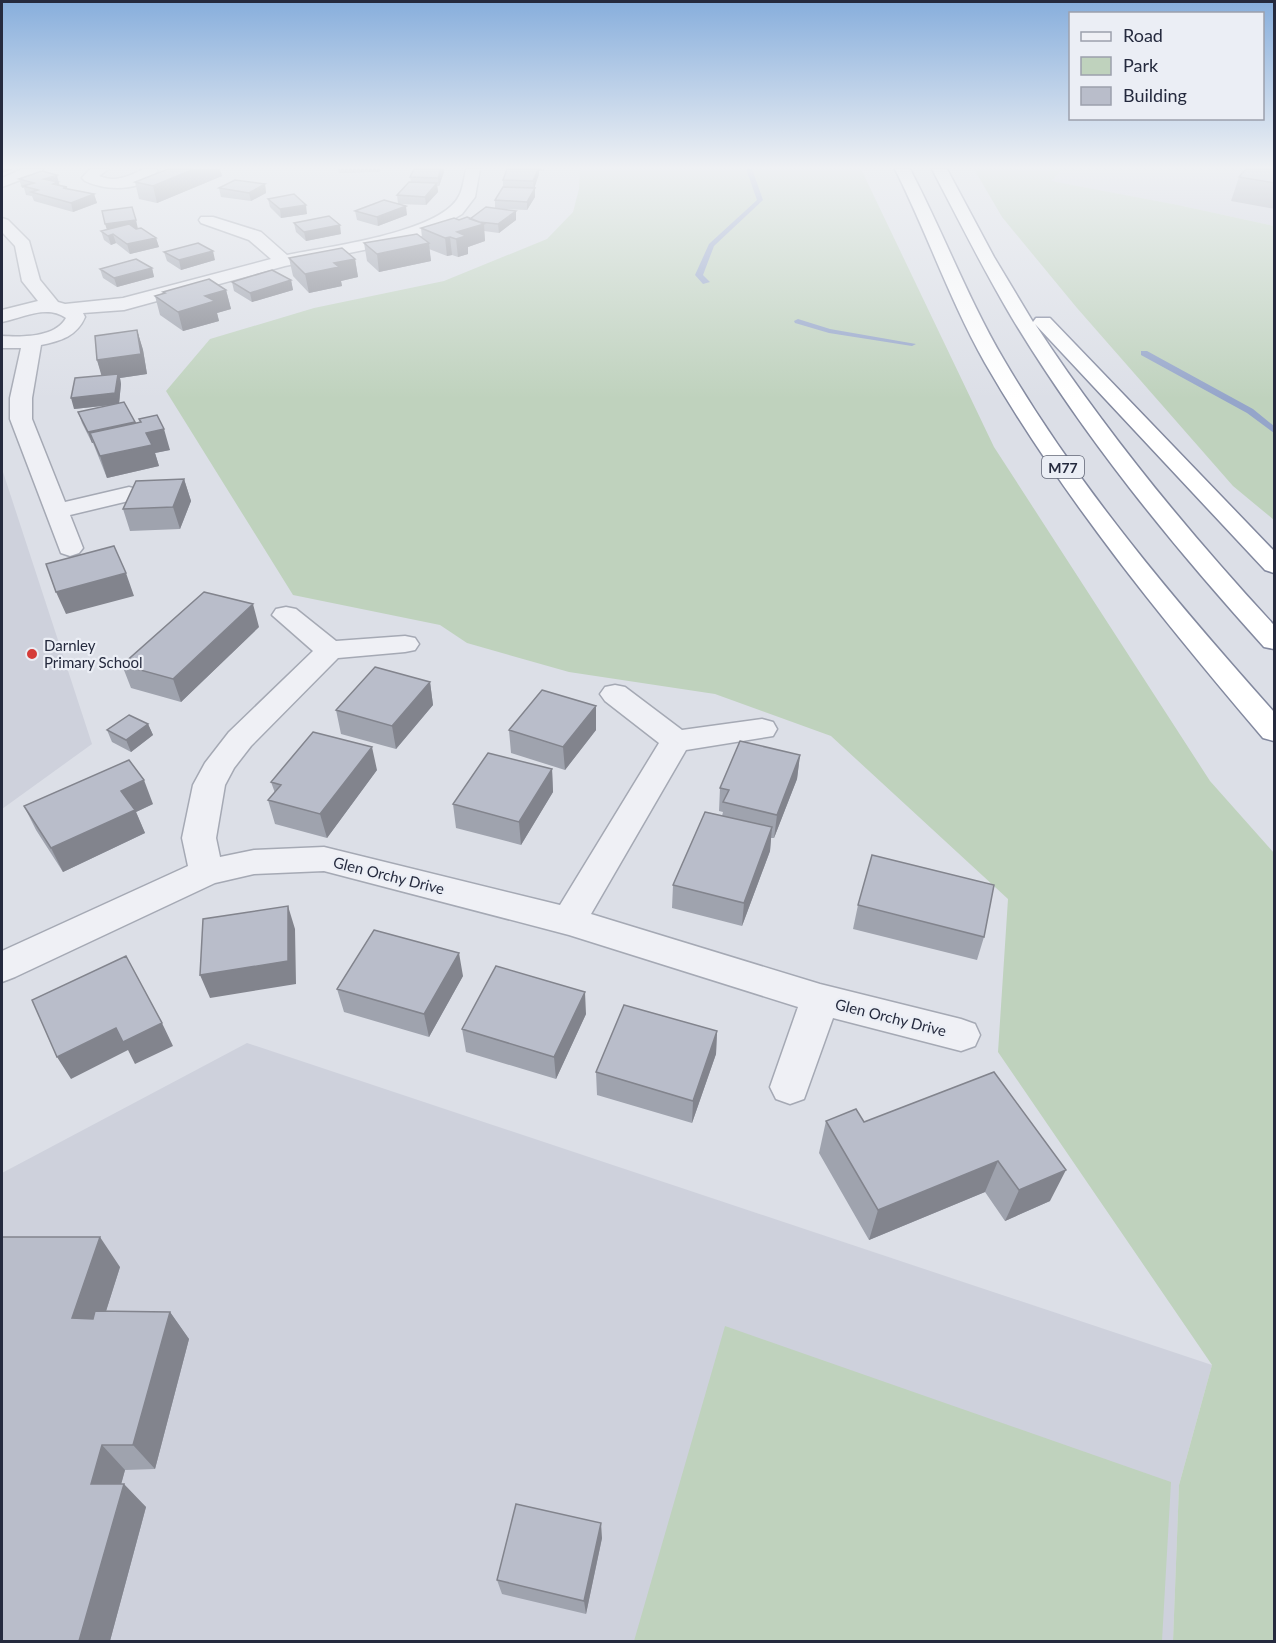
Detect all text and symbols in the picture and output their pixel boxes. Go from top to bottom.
legend [1069,12,1264,120]
text: Road [1123,24,1163,46]
text: Park [1123,54,1159,76]
text: Building [1123,84,1187,106]
road number: M77 [1042,456,1084,478]
place label: Darnley Primary School [44,636,143,671]
marker: Darnley Primary School [25,647,39,661]
street label: Glen Orchy Drive [332,852,446,898]
street label: Glen Orchy Drive [834,994,948,1040]

